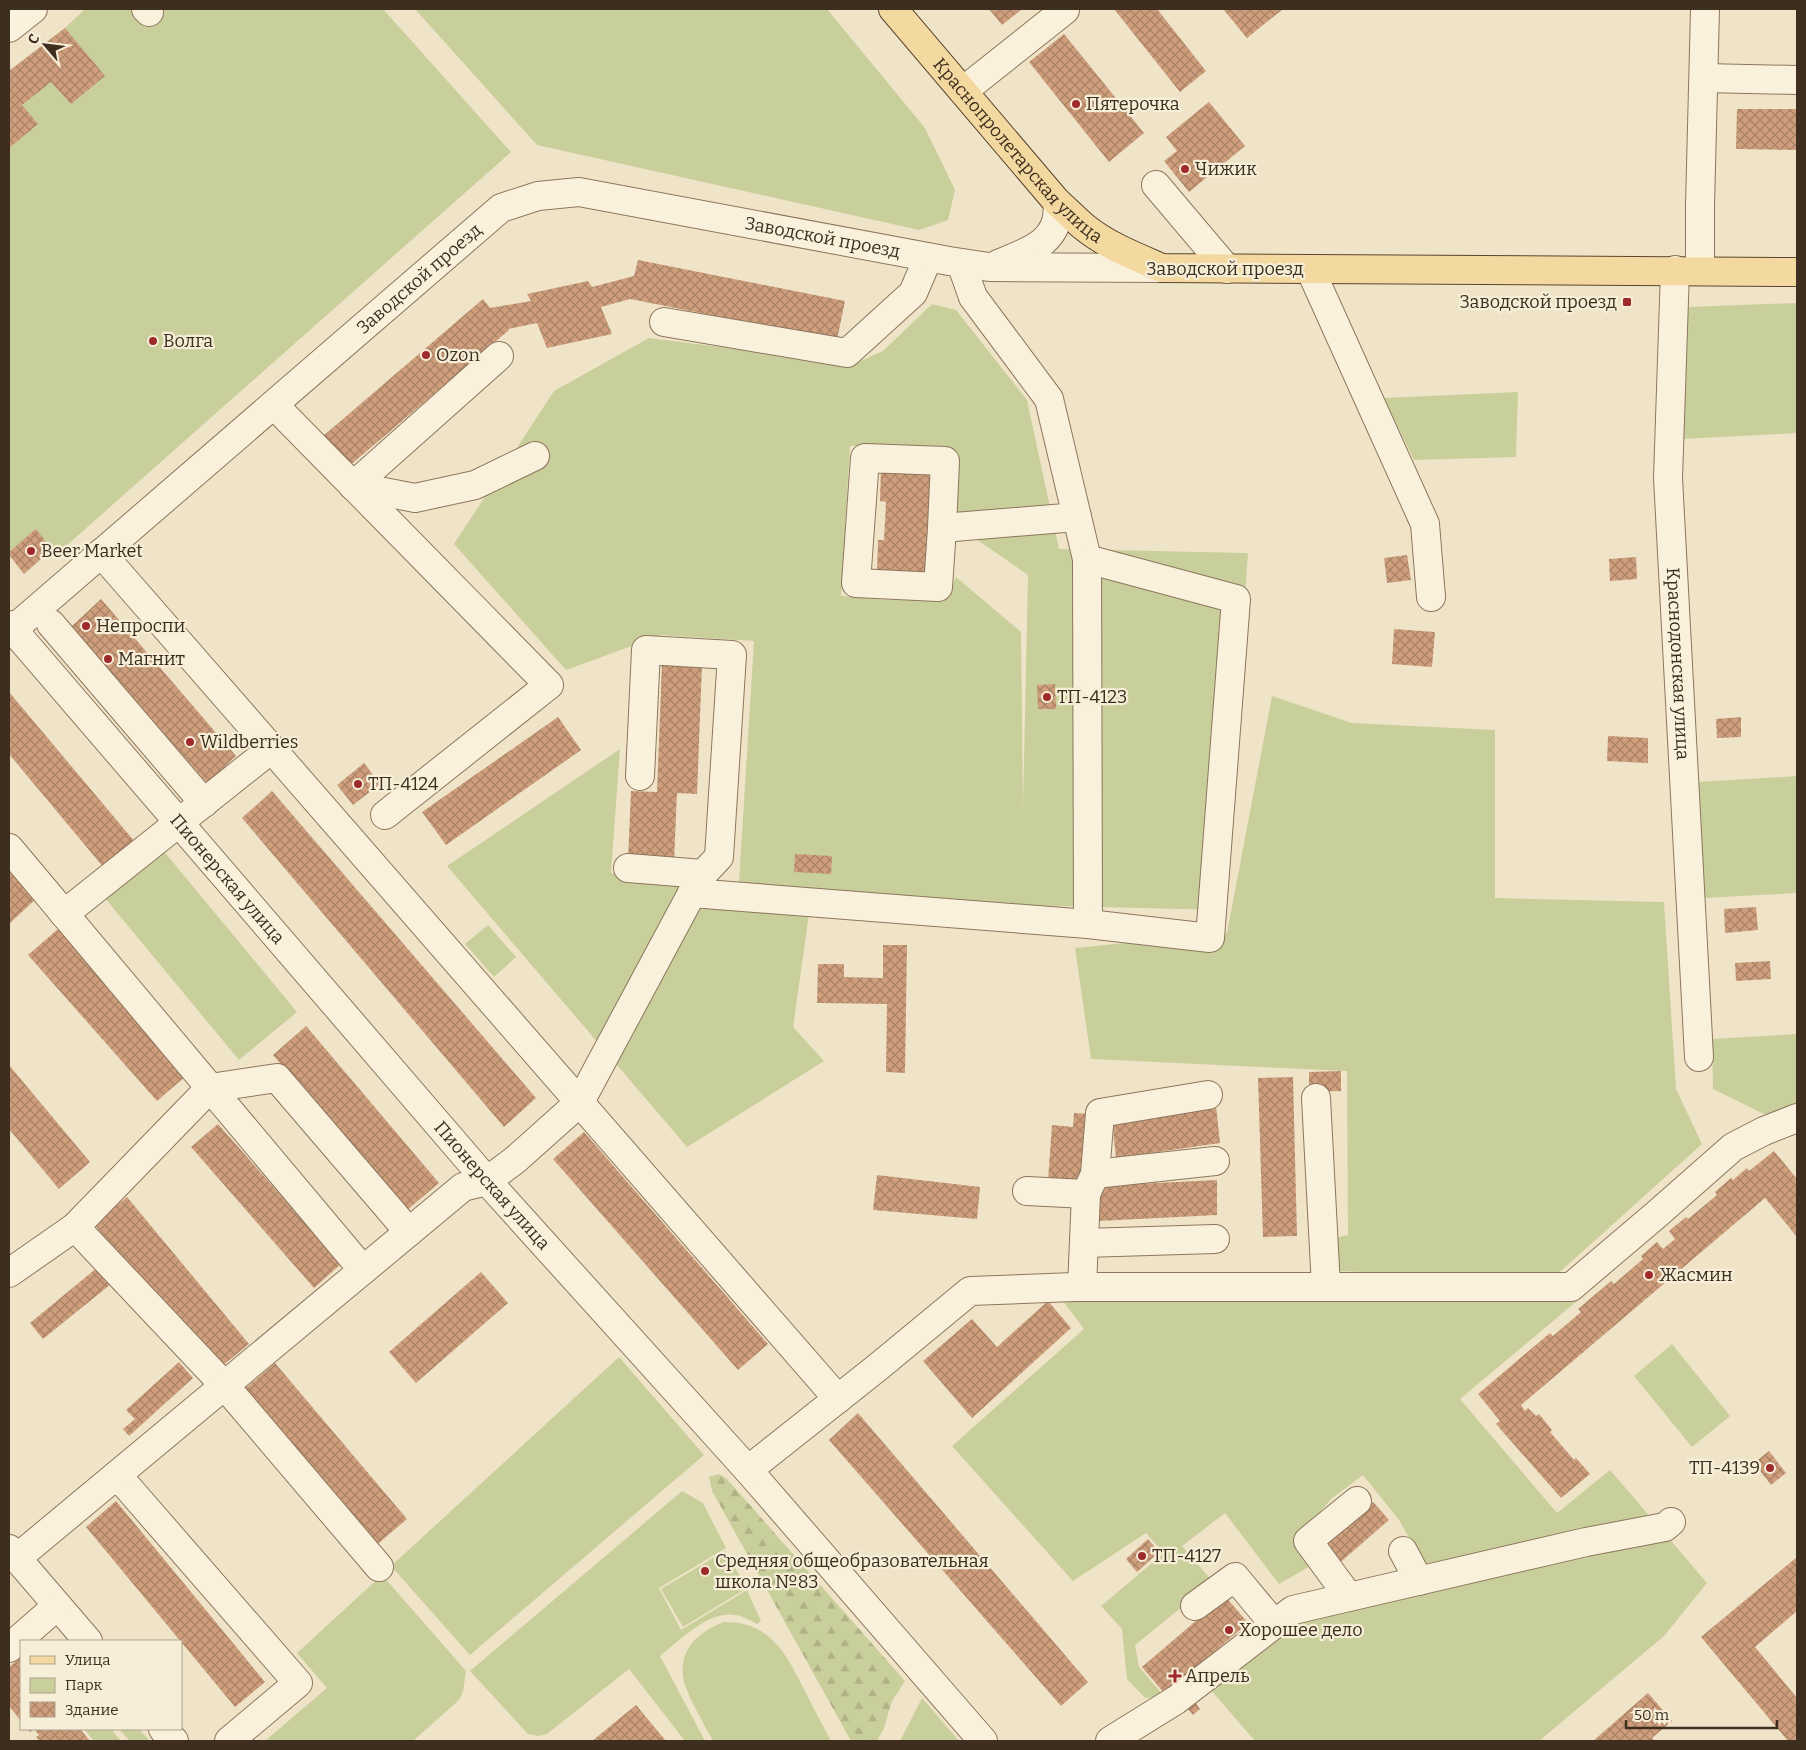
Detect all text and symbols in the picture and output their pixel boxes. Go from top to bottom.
north arrow [20,20,70,70]
text: С [24,31,44,47]
street label: Краснопролетарская улица [929,54,1107,248]
place label: Пятерочка [1086,93,1180,115]
marker: Пятерочка [1070,98,1082,110]
place label: Чижик [1195,158,1257,180]
marker: Чижик [1179,163,1191,175]
street label: Заводской проезд [743,212,902,263]
street label: Заводской проезд [352,219,486,339]
street label: Заводской проезд [1146,258,1304,280]
place label: Заводской проезд [1460,291,1617,313]
marker: Заводской проезд [1621,296,1633,308]
place label: Волга [163,330,213,352]
marker: Волга [147,335,159,347]
place label: Ozon [436,344,480,366]
marker: Ozon [420,349,432,361]
place label: Beer Market [41,540,143,562]
marker: Beer Market [25,545,37,557]
street label: Краснодонская улица [1662,567,1694,761]
place label: Непроспи [96,615,186,637]
marker: Непроспи [80,620,92,632]
place label: Магнит [118,648,185,670]
marker: Магнит [102,653,114,665]
place label: ТП-4123 [1057,686,1127,708]
marker: ТП-4123 [1041,691,1053,703]
place label: Wildberries [200,731,298,753]
marker: Wildberries [184,736,196,748]
place label: ТП-4124 [368,773,439,795]
marker: ТП-4124 [352,778,364,790]
street label: Пионерская улица [165,810,289,949]
street label: Пионерская улица [429,1117,555,1255]
place label: Жасмин [1659,1264,1733,1286]
marker: Жасмин [1643,1269,1655,1281]
place label: ТП-4139 [1689,1457,1760,1479]
marker: ТП-4139 [1764,1462,1776,1474]
place label: ТП-4127 [1152,1545,1221,1567]
place label: Средняя общеобразовательная школа №83 [715,1550,989,1593]
marker: ТП-4127 [1136,1550,1148,1562]
marker: Средняя общеобразовательная школа №83 [699,1565,711,1577]
place label: Хорошее дело [1239,1619,1363,1641]
marker: Хорошее дело [1223,1624,1235,1636]
legend [20,1640,182,1730]
text: Улица [65,1651,111,1669]
place label: Апрель [1185,1665,1249,1687]
marker: Апрель [1169,1670,1181,1682]
text: Парк [65,1676,103,1694]
scale bar [1626,1698,1777,1730]
text: Здание [65,1701,119,1719]
text: 50 m [1634,1706,1670,1724]

